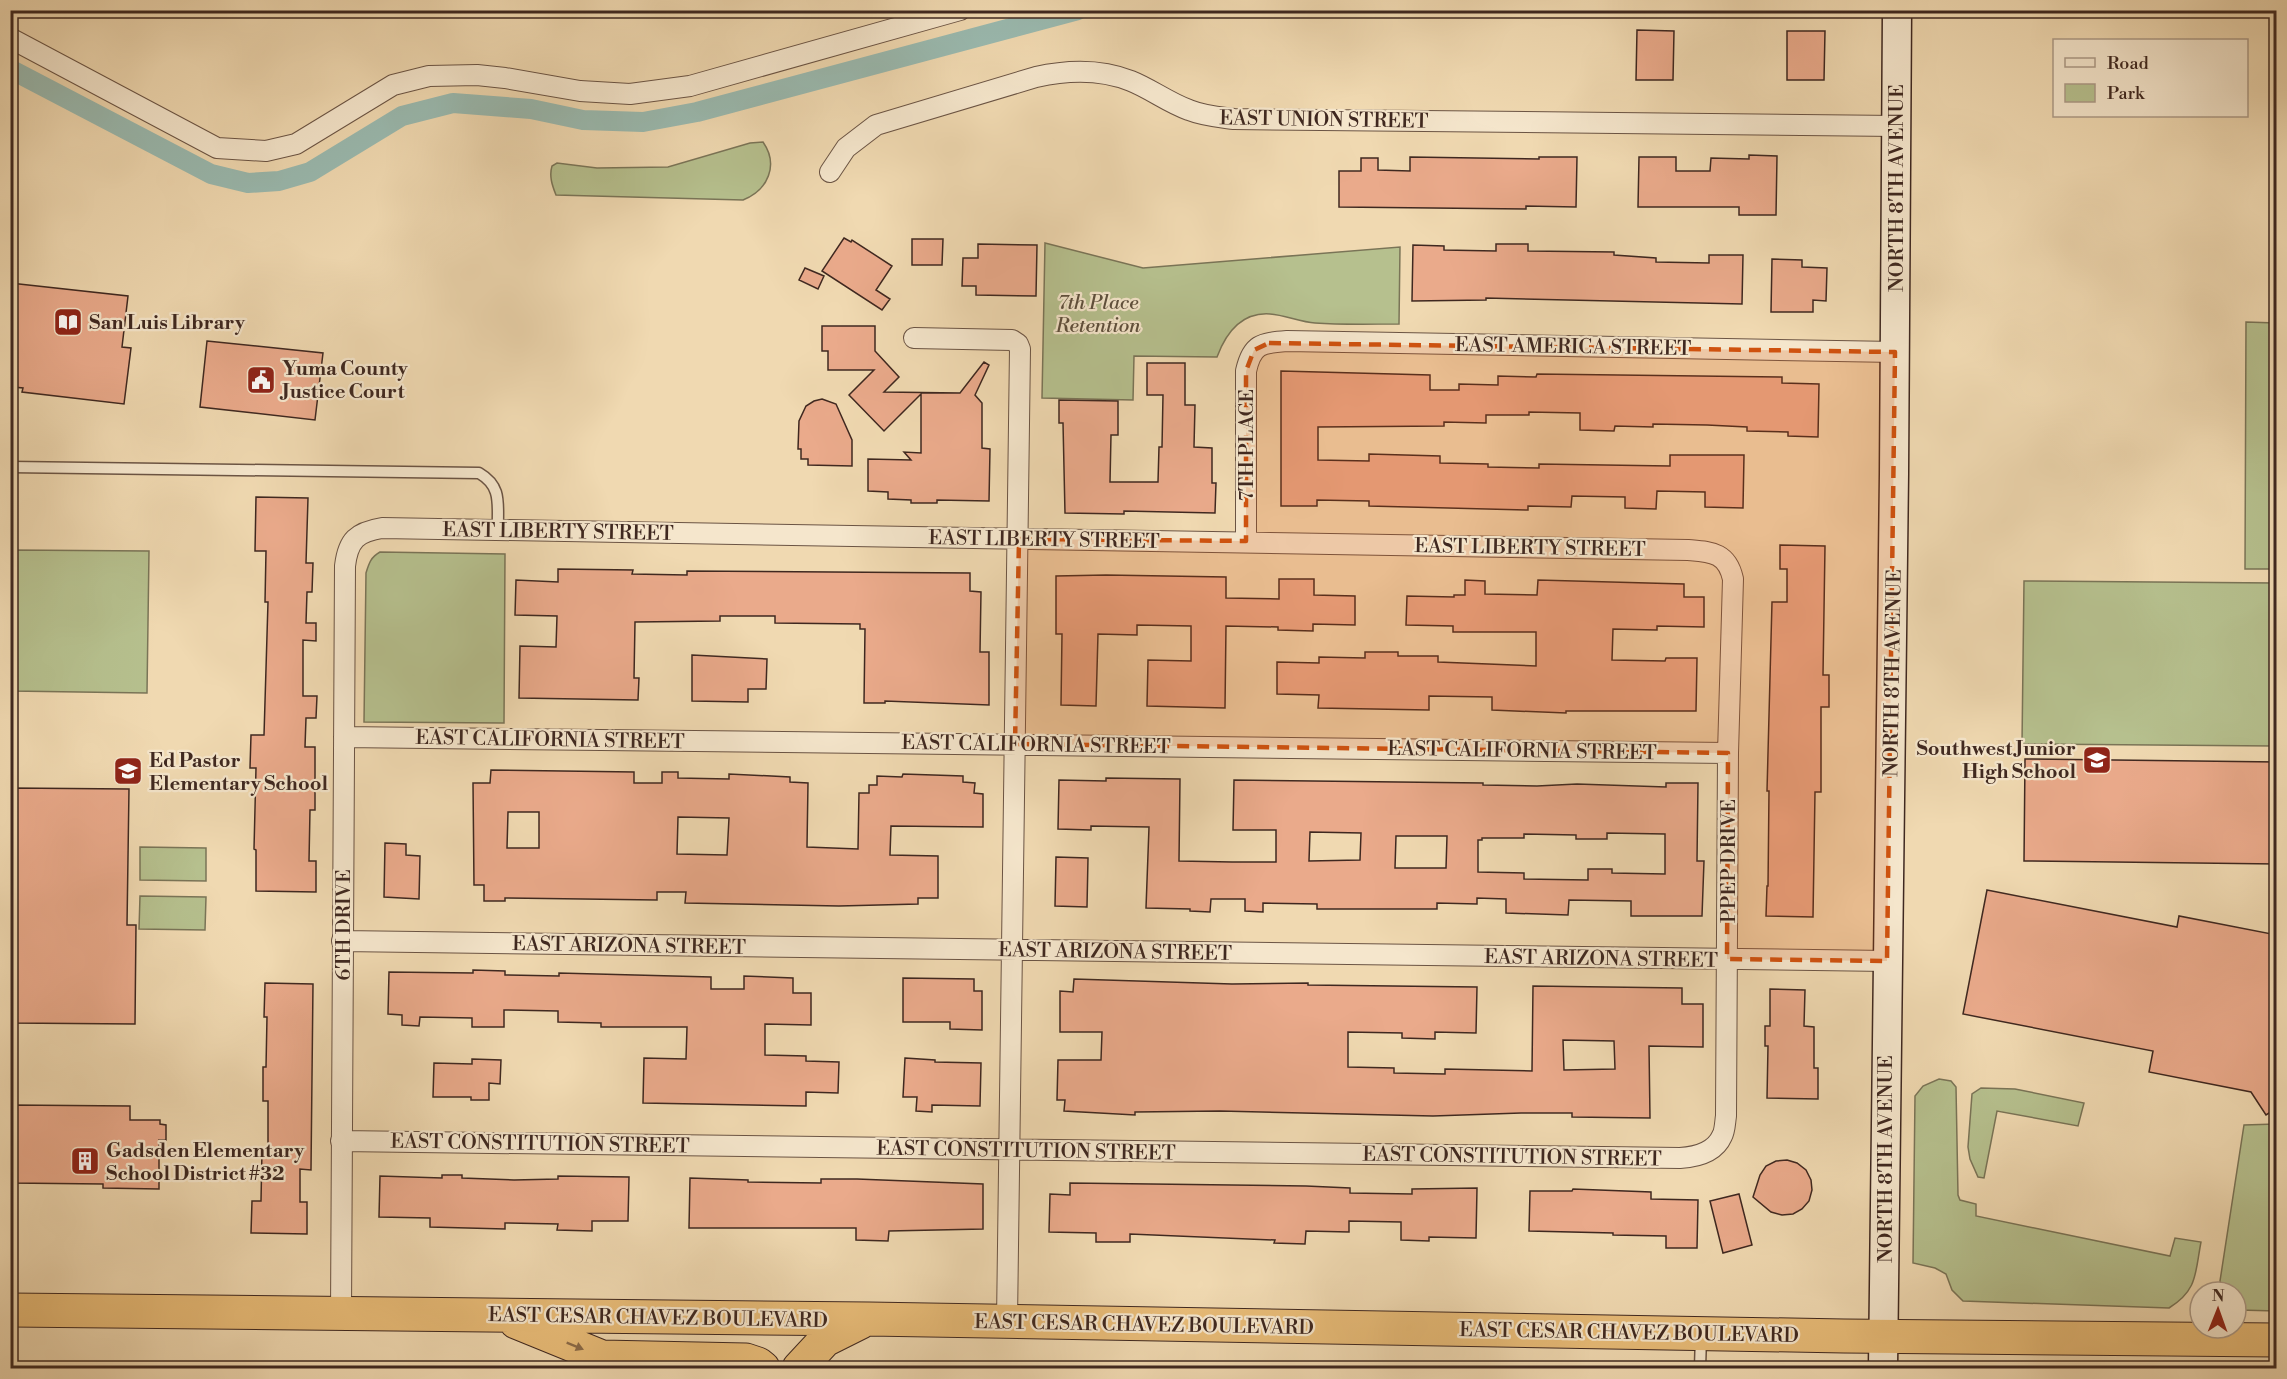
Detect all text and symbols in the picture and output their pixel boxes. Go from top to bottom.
legend [2053,39,2248,117]
text: Road [2107,52,2150,75]
text: Park [2107,82,2146,105]
street label: NORTH 8TH AVENUE [1885,84,1910,292]
street label: EAST UNION STREET [1219,106,1429,135]
park label: 7th Place Retention [1055,291,1141,339]
library icon: San Luis Library [52,306,84,338]
place label: San Luis Library [89,311,246,336]
street label: EAST AMERICA STREET [1455,333,1691,362]
place label: Yuma County Justice Court [279,357,409,405]
public building icon: Yuma County Justice Court [245,364,277,396]
street label: 7TH PLACE [1235,389,1260,501]
street label: EAST LIBERTY STREET [442,518,674,547]
street label: EAST LIBERTY STREET [928,526,1160,555]
street label: EAST LIBERTY STREET [1414,534,1646,563]
street label: NORTH 8TH AVENUE [1879,569,1908,777]
street label: EAST CALIFORNIA STREET [415,726,685,755]
street label: EAST CALIFORNIA STREET [901,731,1171,760]
street label: EAST CALIFORNIA STREET [1387,737,1657,766]
place label: Southwest Junior High School [1916,737,2076,785]
school or university icon: Southwest Junior High School [2081,744,2113,776]
place label: Ed Pastor Elementary School [149,749,328,797]
school or university icon: Ed Pastor Elementary School [112,755,144,787]
street label: PPEP DRIVE [1717,799,1742,923]
street label: 6TH DRIVE [332,869,357,981]
street label: EAST ARIZONA STREET [512,932,746,961]
street label: EAST ARIZONA STREET [998,938,1232,967]
street label: EAST ARIZONA STREET [1484,945,1718,974]
street label: NORTH 8TH AVENUE [1874,1055,1899,1263]
street label: EAST CONSTITUTION STREET [390,1129,690,1160]
street label: EAST CONSTITUTION STREET [876,1136,1176,1167]
place label: Gadsden Elementary School District #32 [106,1139,305,1187]
street label: EAST CONSTITUTION STREET [1362,1142,1662,1173]
building icon: Gadsden Elementary School District #32 [69,1145,101,1177]
north arrow [2188,1280,2248,1340]
text: N [2212,1286,2225,1306]
street label: EAST CESAR CHAVEZ BOULEVARD [488,1303,828,1334]
street label: EAST CESAR CHAVEZ BOULEVARD [974,1310,1314,1341]
street label: EAST CESAR CHAVEZ BOULEVARD [1459,1318,1799,1349]
one-way arrow [566,1341,584,1351]

